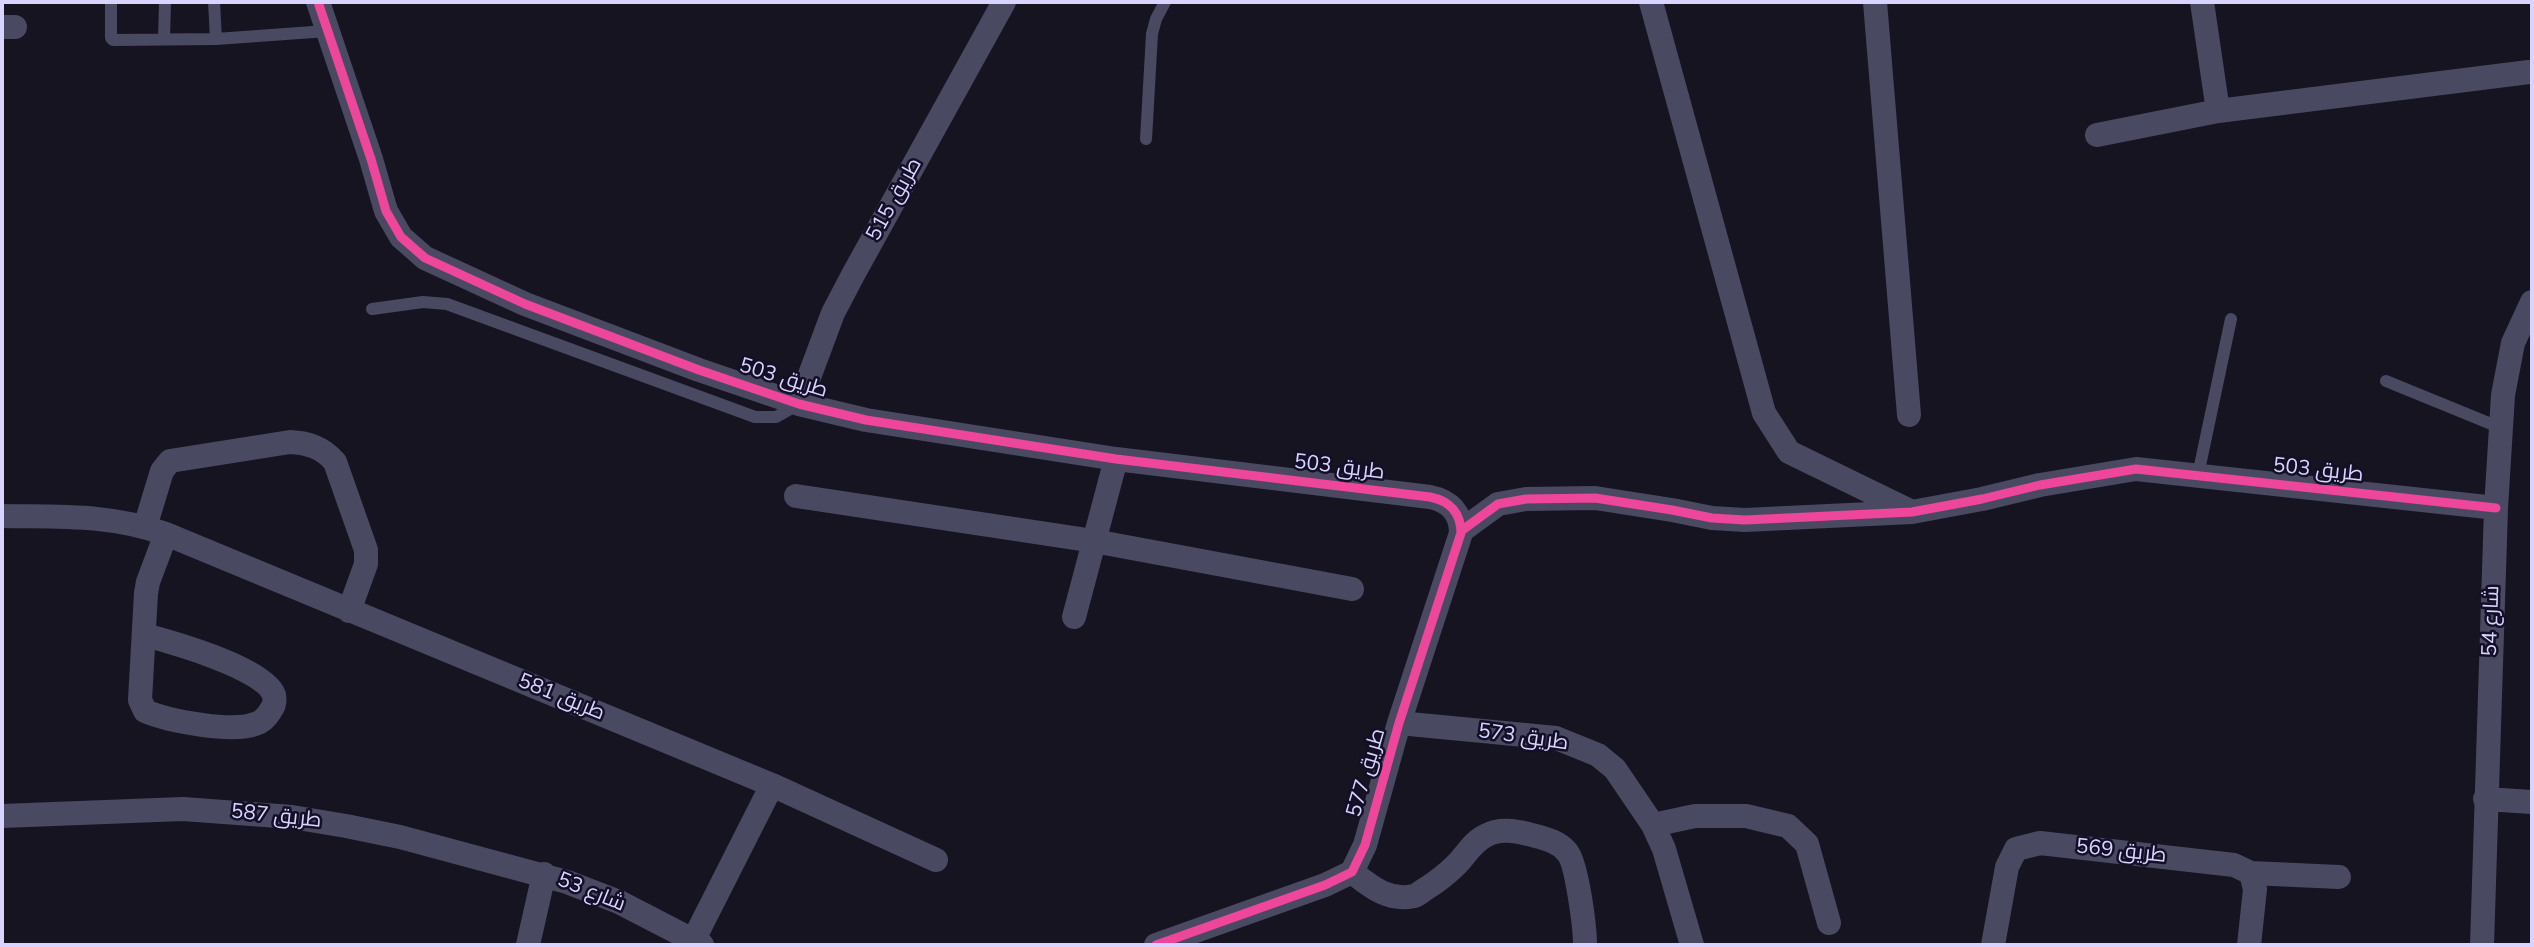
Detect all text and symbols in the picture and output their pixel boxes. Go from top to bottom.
street label: طريق 515 [862,154,928,246]
street label: طريق 503 [736,354,830,404]
street label: طريق 503 [1292,450,1386,486]
street label: طريق 503 [2271,454,2365,488]
street label: شارع 54 [2478,585,2506,657]
street label: طريق 581 [514,669,608,727]
street label: طريق 573 [1476,719,1570,757]
street label: طريق 577 [1342,726,1392,820]
street label: طريق 587 [229,800,323,834]
street label: طريق 569 [2074,835,2168,869]
street label: شارع 53 [553,868,629,918]

